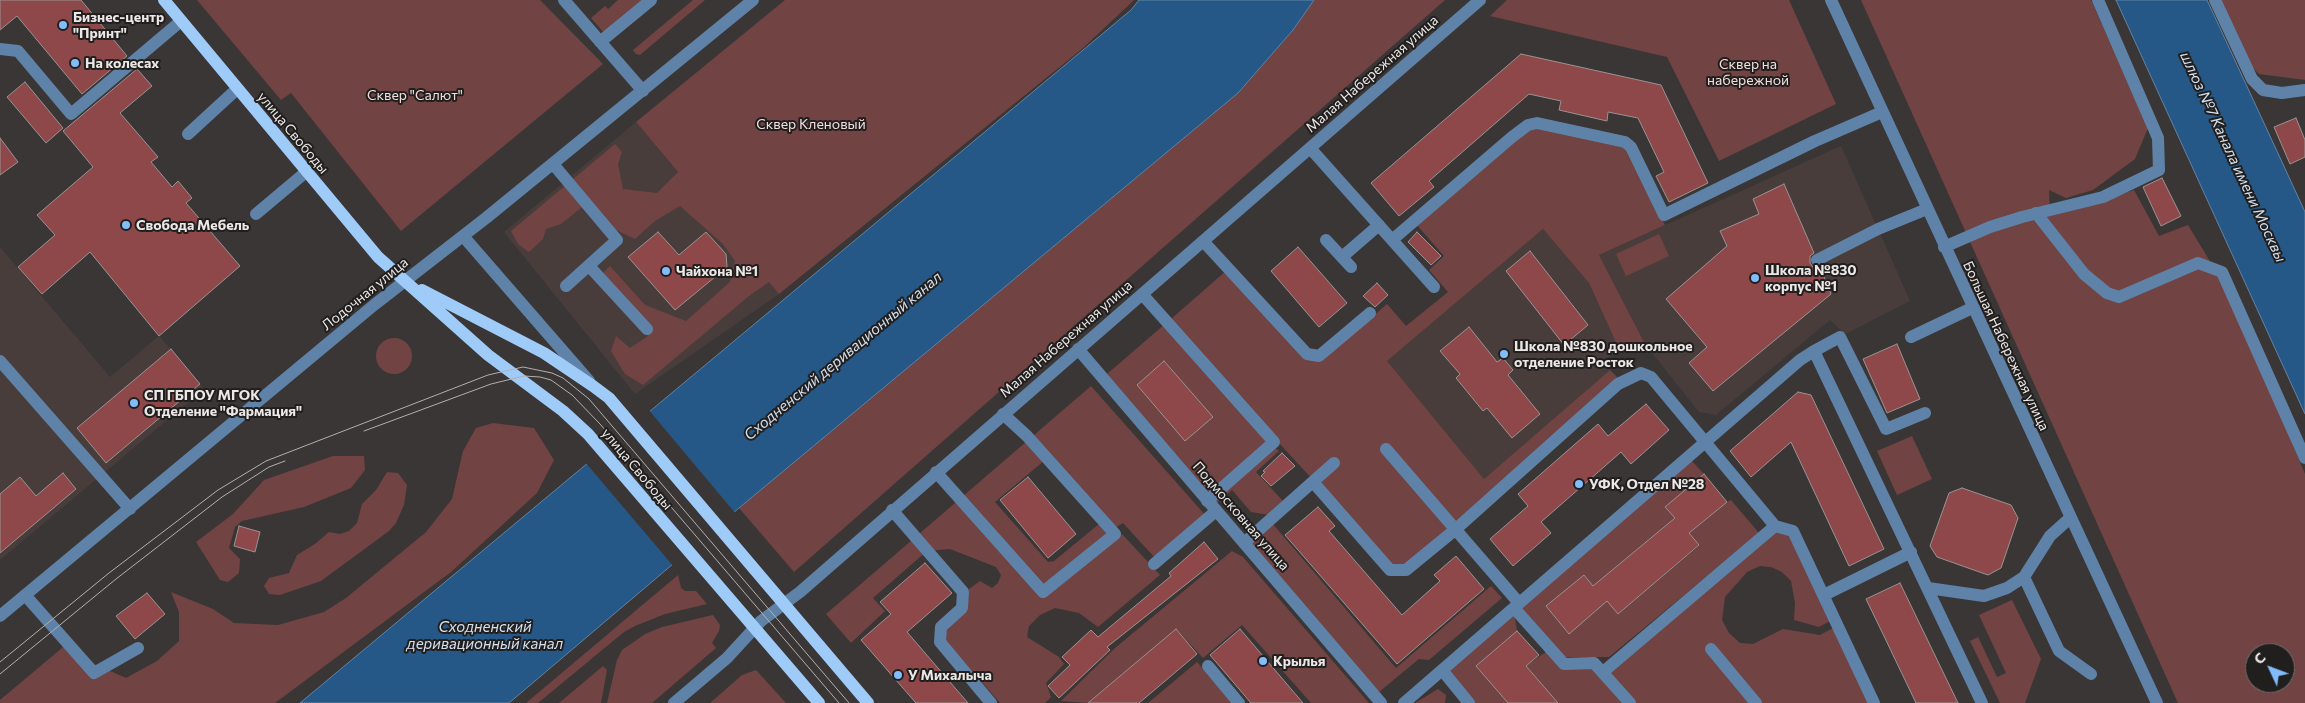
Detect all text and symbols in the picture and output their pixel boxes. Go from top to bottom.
place label: Бизнес-центр "Принт" [73,9,164,41]
street label: Малая Набережная улица [1302,12,1442,136]
marker: Бизнес-центр "Принт" [57,19,69,31]
water label: шлюз №7 Канала имени Москвы [2176,49,2290,265]
place label: На колесах [85,55,159,71]
park label: Сквер на набережной [1707,56,1789,88]
marker: На колесах [69,57,81,69]
park label: Сквер "Салют" [367,87,463,103]
street label: улица Свободы [254,89,332,177]
park label: Сквер Кленовый [756,116,866,132]
place label: Свобода Мебель [136,217,249,233]
marker: Свобода Мебель [120,219,132,231]
street label: Лодочная улица [318,254,412,334]
street label: Большая Набережная улица [1959,259,2053,433]
place label: Школа №830 корпус №1 [1765,262,1857,294]
place label: Чайхона №1 [676,263,758,279]
marker: Чайхона №1 [660,265,672,277]
water label: Сходненский деривационный канал [741,268,945,444]
marker: Школа №830 корпус №1 [1749,272,1761,284]
street label: Малая Набережная улица [996,277,1136,401]
place label: Школа №830 дошкольное отделение Росток [1514,338,1693,371]
marker: Школа №830 дошкольное отделение Росток [1498,348,1510,360]
place label: СП ГБПОУ МГОК Отделение "Фармация" [144,387,302,420]
marker: СП ГБПОУ МГОК Отделение "Фармация" [128,397,140,409]
street label: улица Свободы [598,425,676,513]
street label: Подмосковная улица [1189,458,1293,574]
place label: УФК, Отдел №28 [1589,476,1705,492]
marker: УФК, Отдел №28 [1573,478,1585,490]
water label: Сходненский деривационный канал [407,618,563,653]
north arrow [2245,643,2295,693]
text: С [2250,649,2269,667]
place label: Крылья [1273,653,1326,669]
marker: Крылья [1257,655,1269,667]
place label: У Михалыча [908,667,992,683]
marker: У Михалыча [892,669,904,681]

